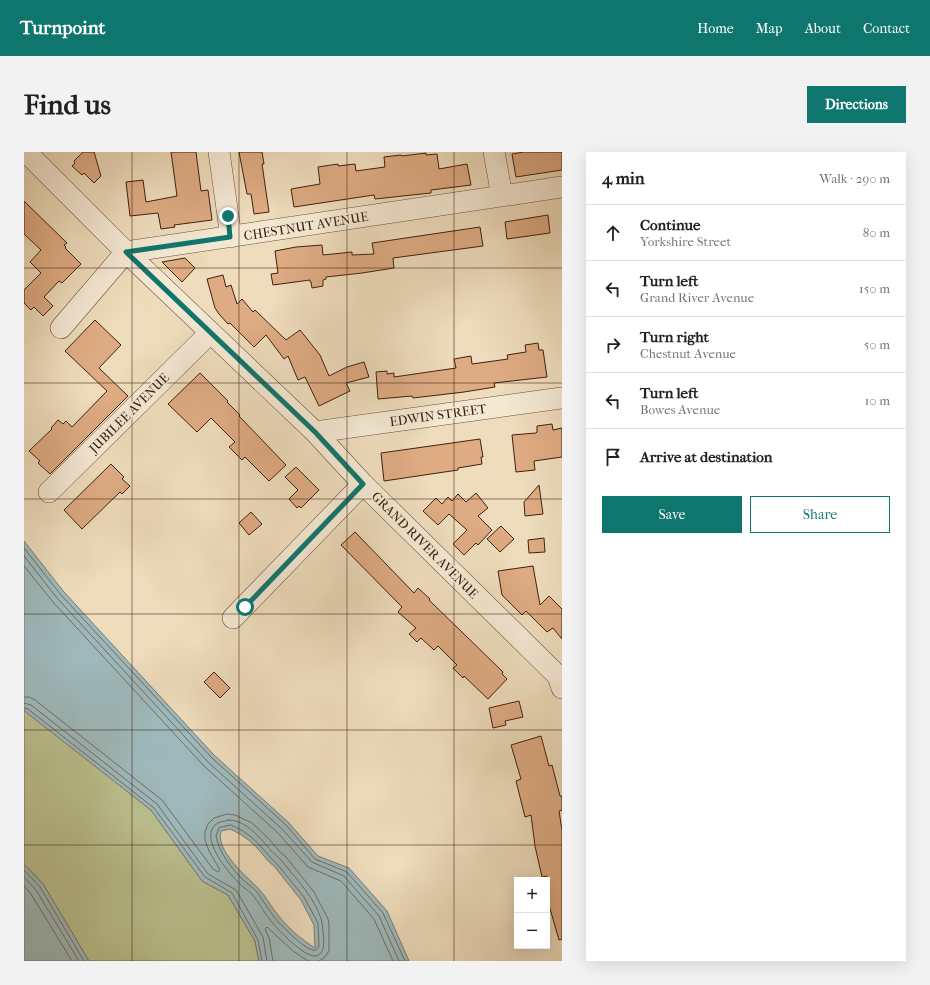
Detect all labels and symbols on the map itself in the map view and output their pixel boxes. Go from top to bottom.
route end [219,207,237,225]
street label: CHESTNUT AVENUE [243,209,369,243]
street label: JUBILEE AVENUE [85,370,172,457]
street label: EDWIN STREET [389,401,488,429]
street label: GRAND RIVER AVENUE [369,489,482,602]
route start [236,598,254,616]

